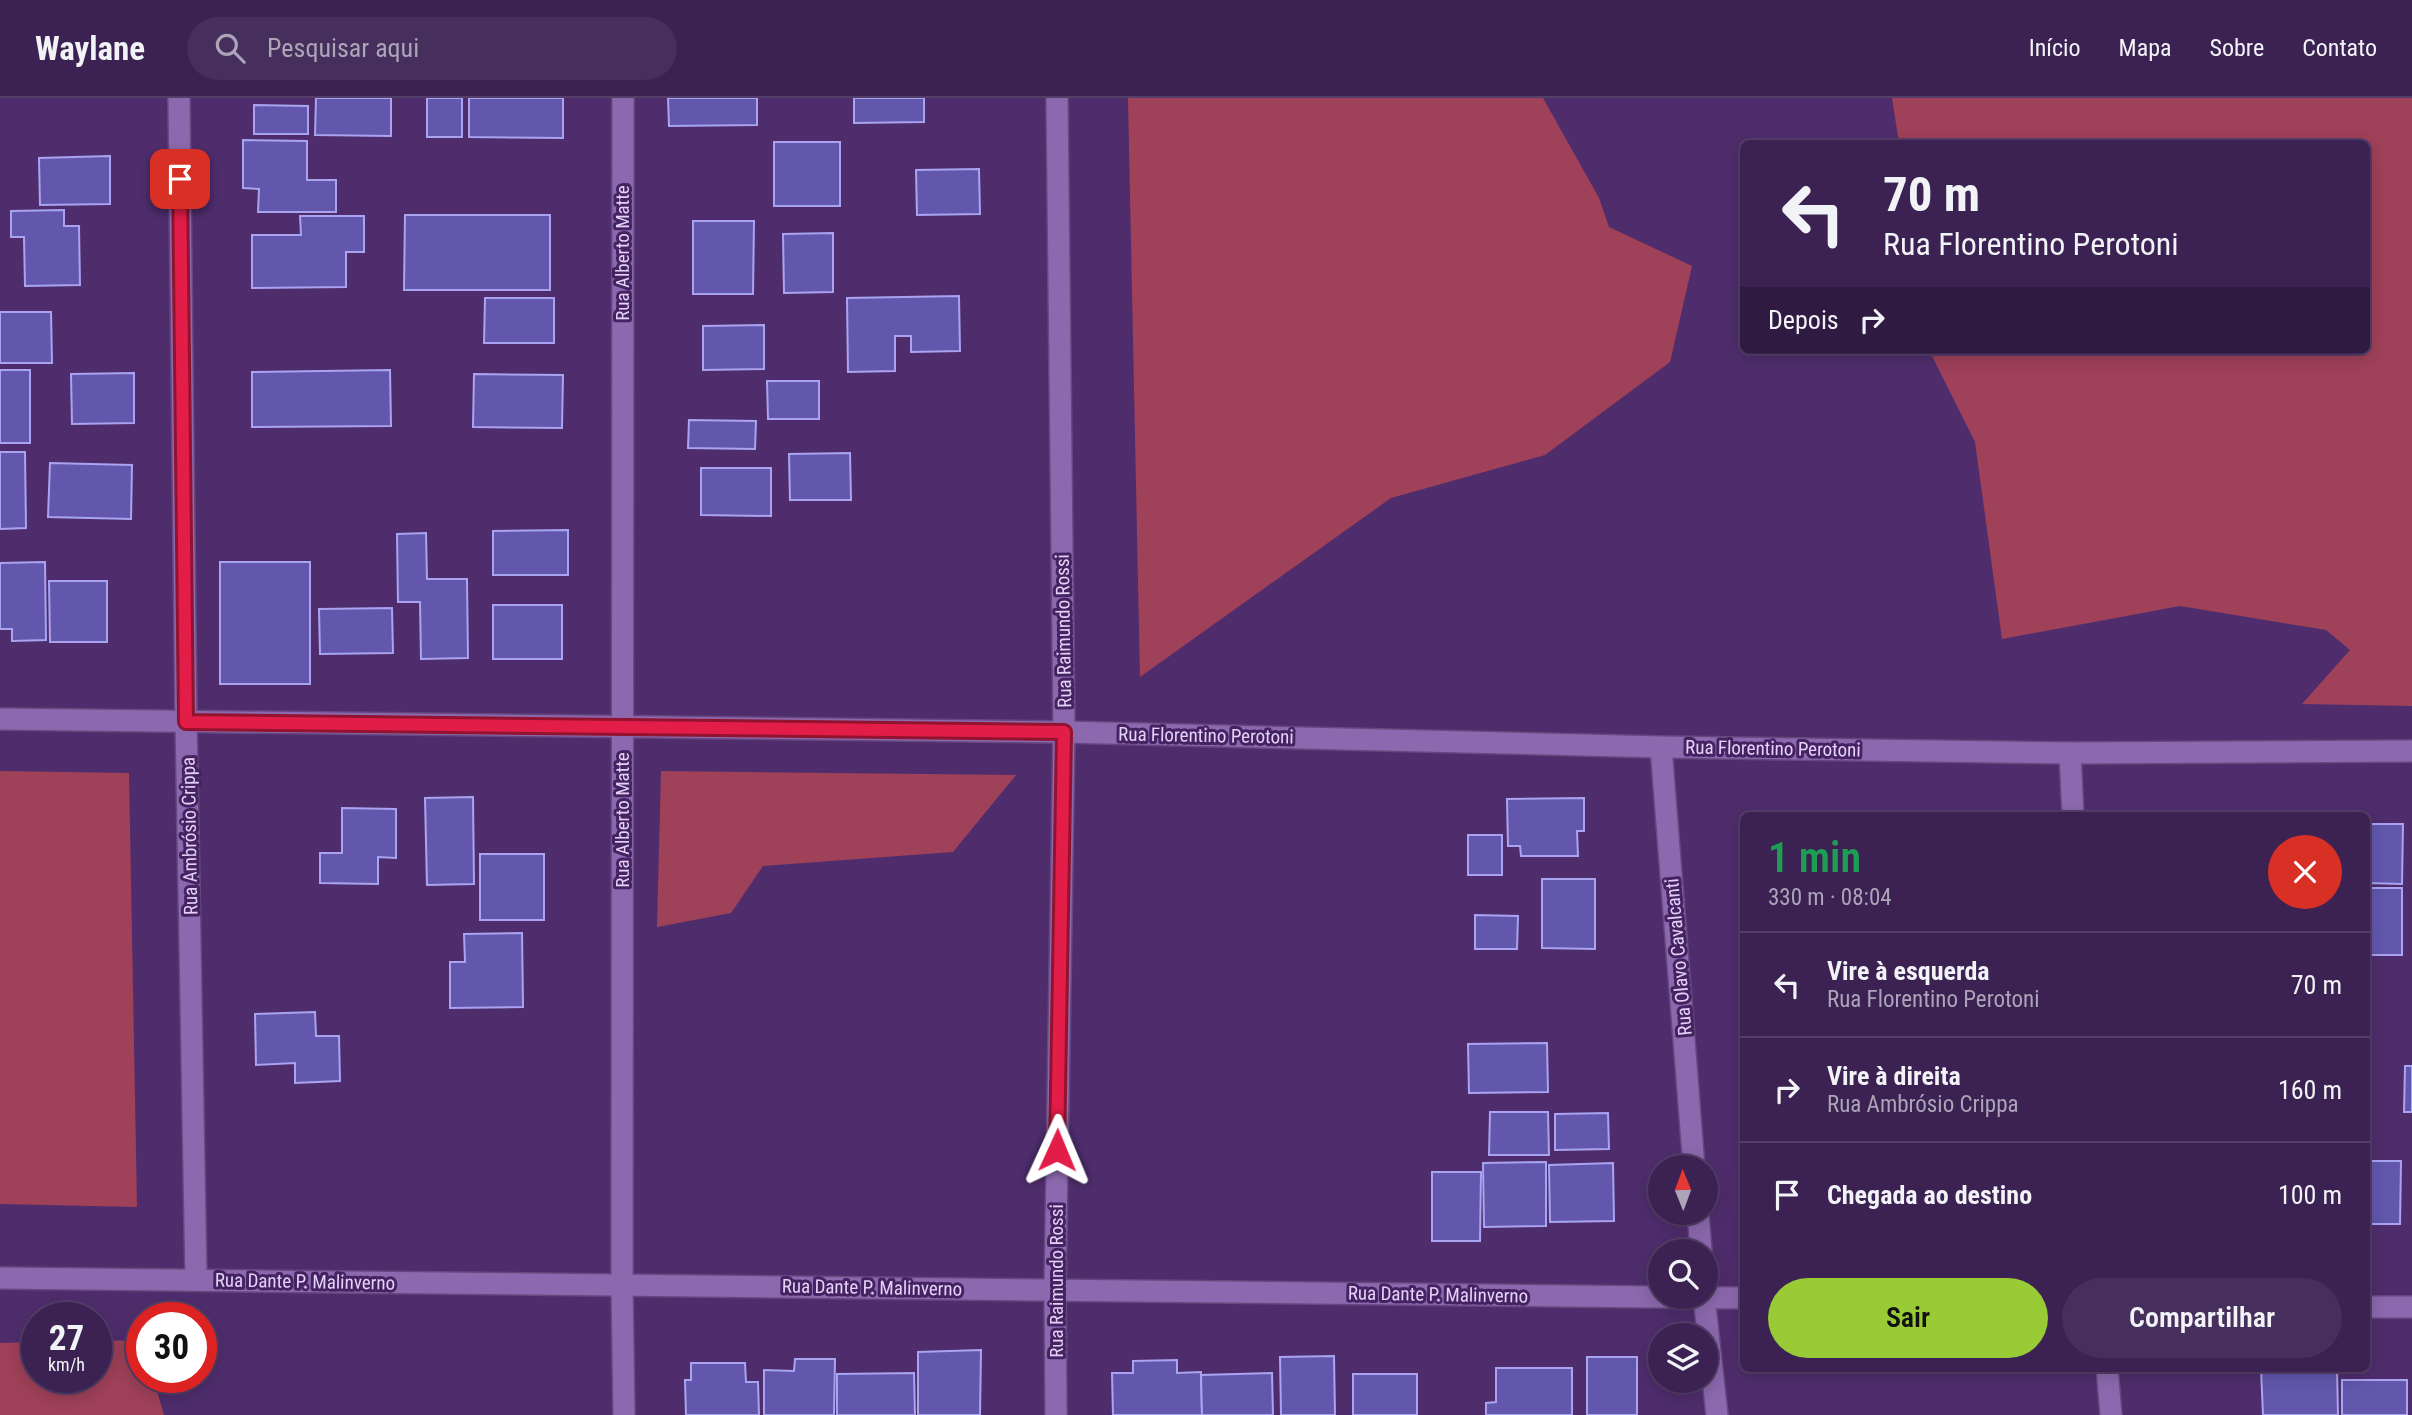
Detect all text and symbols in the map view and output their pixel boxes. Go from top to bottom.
search box [187,17,677,80]
text: Waylane [35,29,145,68]
icon: search [211,29,249,67]
text: Pesquisar aqui [267,33,419,63]
text: Início [2029,34,2081,62]
text: Mapa [2119,34,2172,62]
text: Sobre [2210,34,2264,62]
text: Contato [2302,34,2377,62]
pin [150,149,210,209]
icon: arrive [161,160,199,198]
text: 70 m [1883,166,1980,223]
icon: left [1768,168,1859,259]
street label: Rua Alberto Matte [611,185,634,321]
text: Rua Florentino Perotoni [1883,225,2179,263]
icon: right [1853,301,1891,339]
text: Depois [1768,305,1839,335]
street label: Rua Raimundo Rossi [1051,554,1076,708]
street label: Rua Florentino Perotoni [1118,722,1294,749]
street label: Rua Florentino Perotoni [1685,735,1861,762]
street label: Rua Alberto Matte [611,752,634,888]
street label: Rua Ambrósio Crippa [177,757,202,915]
text: 1 min [1768,833,1861,882]
button: close [2268,835,2342,909]
street label: Rua Olavo Cavalcanti [1660,877,1697,1036]
text: 330 m · 08:04 [1768,884,1892,911]
text: Vire à esquerda [1827,956,1990,986]
icon: left [1768,966,1806,1004]
text: 70 m [2291,970,2342,1000]
text: Rua Florentino Perotoni [1827,986,2040,1013]
text: Vire à direita [1827,1061,1961,1091]
icon: right [1768,1071,1806,1109]
text: 160 m [2278,1075,2342,1105]
text: Rua Ambrósio Crippa [1827,1091,2019,1118]
position arrow [1020,1113,1094,1187]
north arrow [1648,1155,1718,1225]
map controls [1648,1155,1718,1393]
icon: arrive [1768,1176,1806,1214]
text: Chegada ao destino [1827,1180,2032,1210]
text: 100 m [2278,1180,2342,1210]
street label: Rua Raimundo Rossi [1045,1204,1068,1358]
button: search [1648,1239,1718,1309]
street label: Rua Dante P. Malinverno [215,1268,395,1295]
street label: Rua Dante P. Malinverno [782,1274,962,1301]
button: Sair [1768,1278,2048,1358]
button: Compartilhar [2062,1278,2342,1358]
street label: Rua Dante P. Malinverno [1348,1281,1528,1308]
speed limit sign: 30 [126,1302,217,1393]
text: 27 [49,1318,84,1359]
button: layers [1648,1323,1718,1393]
text: km/h [48,1354,85,1375]

